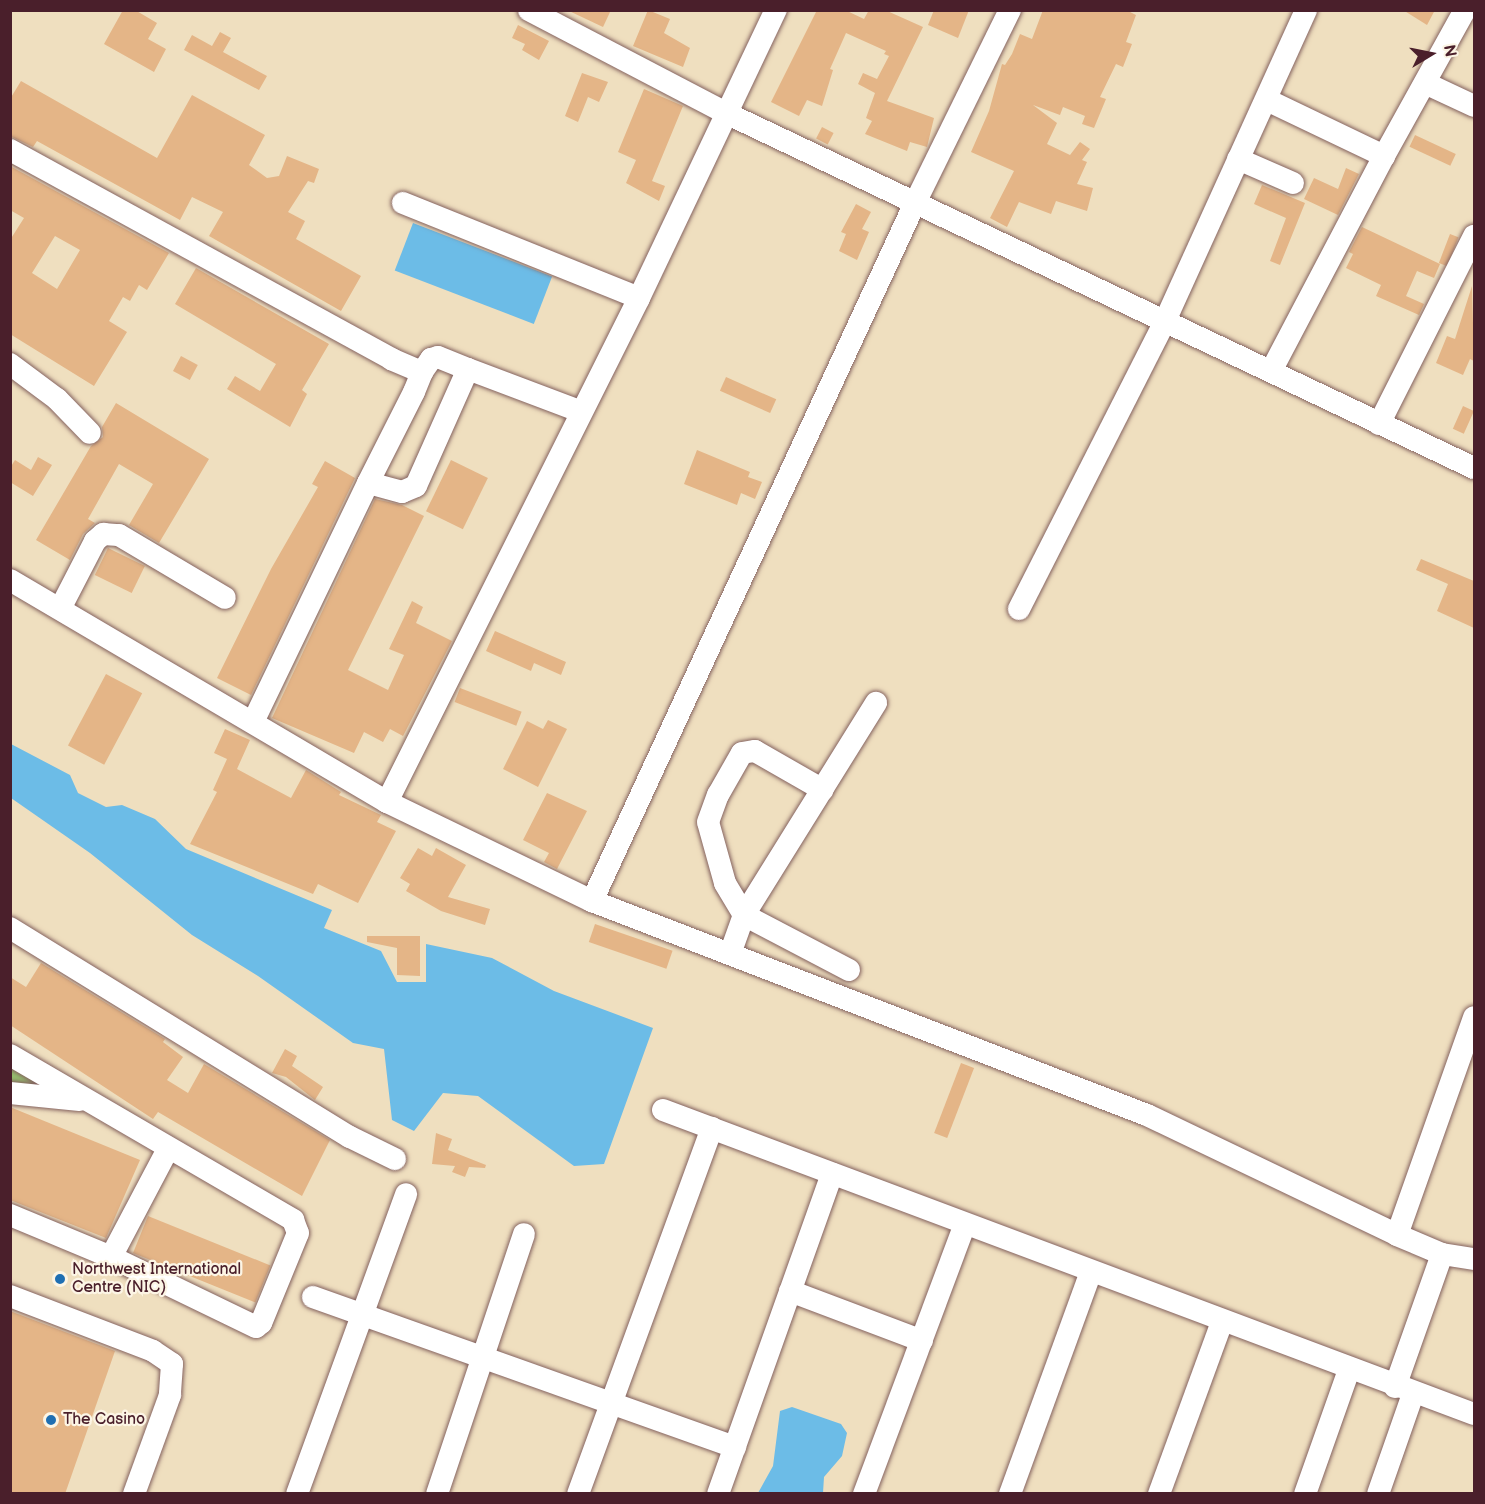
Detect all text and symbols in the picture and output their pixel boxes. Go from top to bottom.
north arrow [1401,24,1461,84]
text: N [1439,43,1460,58]
place label: Northwest International Centre (NIC) [72,1260,241,1298]
marker: Northwest International Centre (NIC) [53,1272,67,1286]
place label: The Casino [63,1410,145,1430]
marker: The Casino [44,1413,58,1427]

